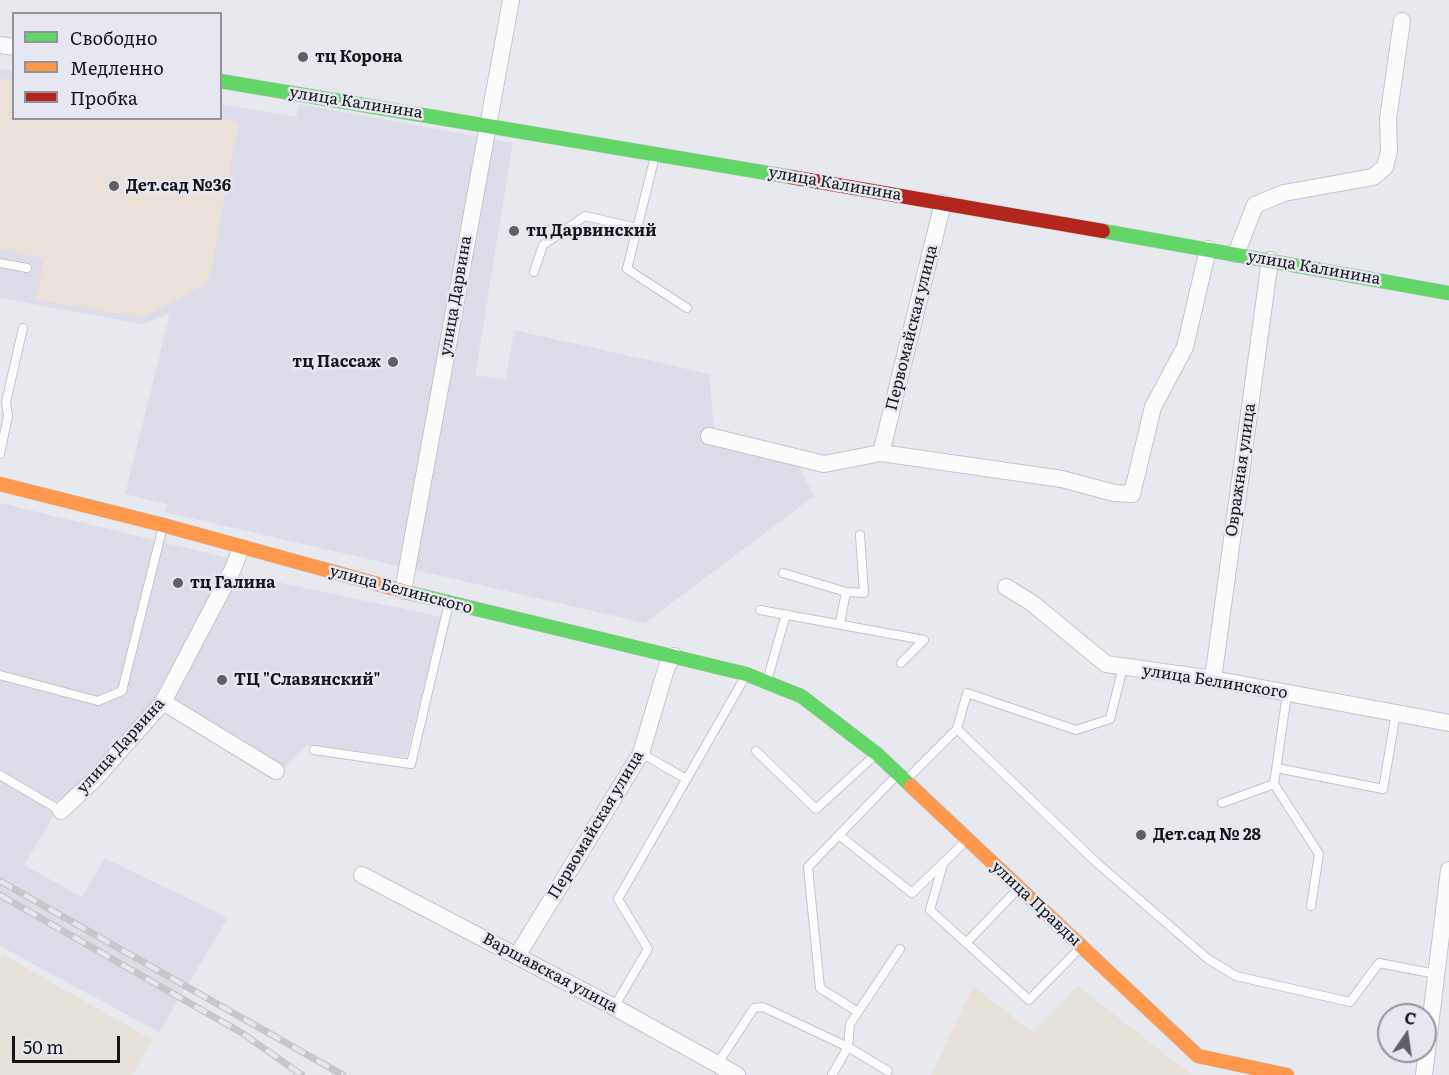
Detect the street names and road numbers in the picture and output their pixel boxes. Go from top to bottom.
street label: улица Калинина [288,83,424,123]
street label: улица Калинина [767,163,903,205]
street label: улица Дарвина [436,234,476,358]
street label: Первомайская улица [882,243,942,413]
street label: улица Калинина [1246,247,1382,289]
street label: Овражная улица [1222,402,1260,538]
street label: улица Белинского [328,562,474,618]
street label: улица Белинского [1141,661,1289,703]
street label: улица Дарвина [73,694,169,798]
street label: Первомайская улица [544,747,648,903]
street label: улица Правды [987,857,1085,951]
street label: Варшавская улица [479,929,621,1017]

